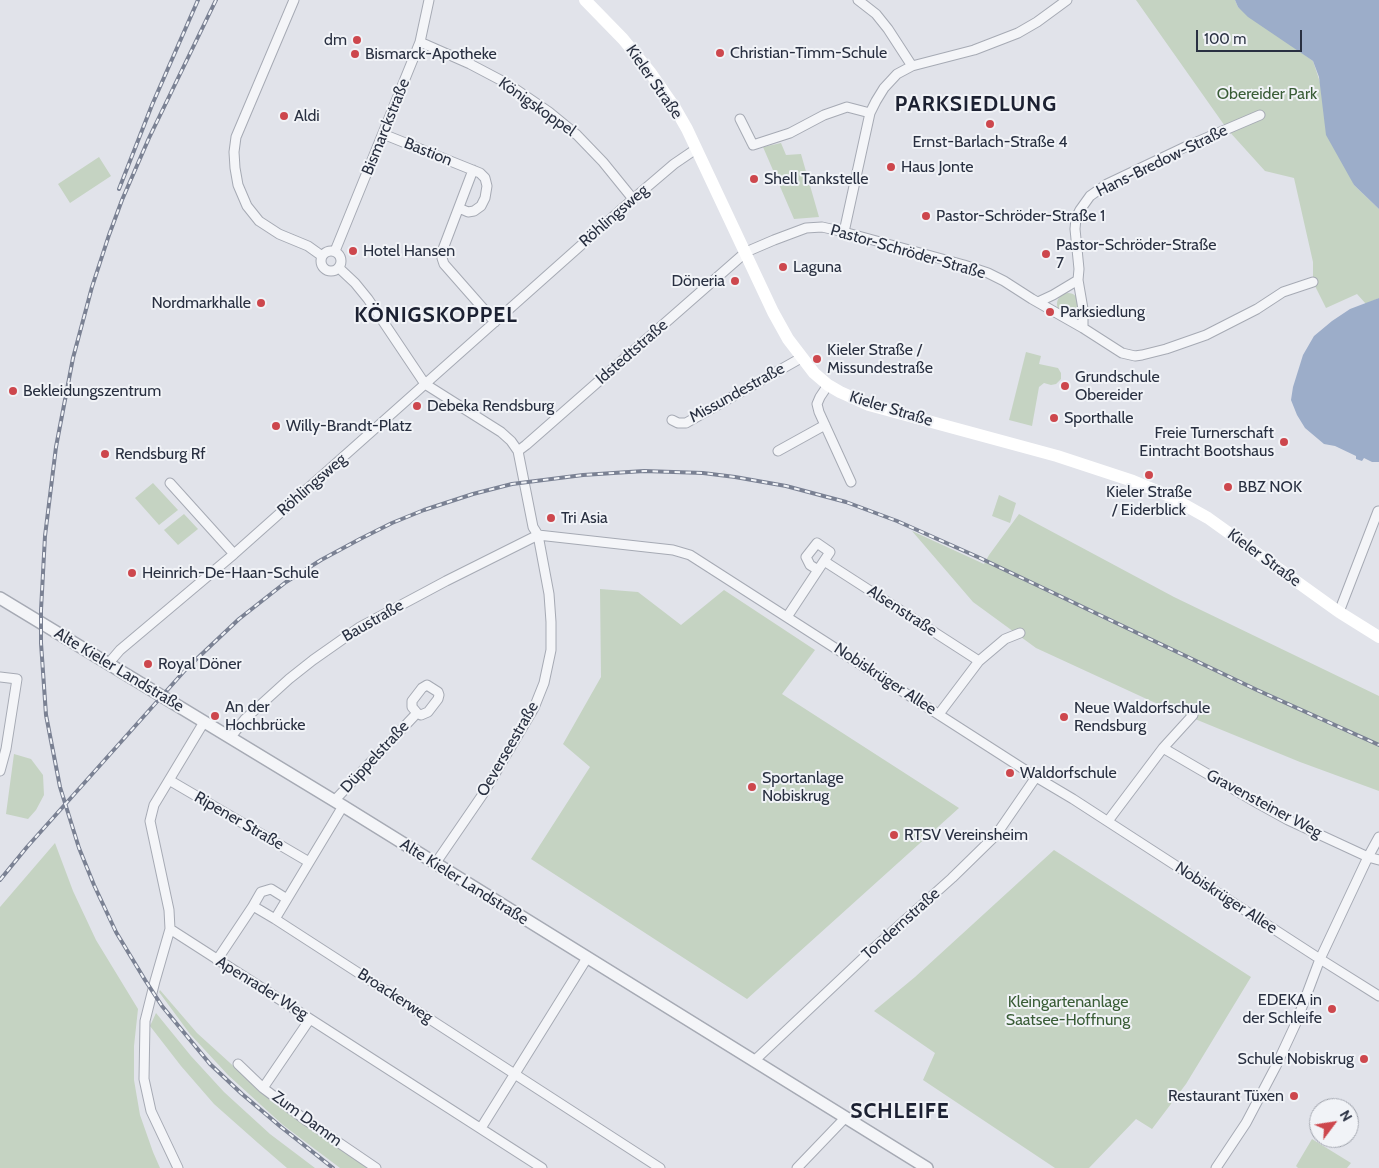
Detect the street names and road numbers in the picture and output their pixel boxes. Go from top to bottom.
street label: Kieler Straße [621,41,687,123]
street label: Königskoppel [495,73,579,141]
street label: Bismarckstraße [358,76,414,178]
street label: Hans-Bredow-Straße [1093,121,1231,201]
street label: Bastion [401,134,455,170]
street label: Röhlingsweg [576,181,652,251]
street label: Pastor-Schröder-Straße [828,221,988,283]
street label: Idstedtstraße [592,316,672,388]
street label: Missundestraße [686,359,788,427]
street label: Kieler Straße [847,387,935,431]
street label: Röhlingsweg [274,450,350,520]
street label: Kieler Straße [1224,525,1304,591]
street label: Alsenstraße [864,581,940,641]
street label: Baustraße [339,596,407,646]
street label: Alte Kieler Landstraße [51,624,187,716]
street label: Nobiskrüger Allee [830,639,940,719]
street label: Oeverseestraße [473,698,543,800]
street label: Düppelstraße [337,717,413,797]
street label: Gravensteiner Weg [1203,766,1325,842]
street label: Ripener Straße [191,788,287,854]
street label: Alte Kieler Landstraße [396,835,532,929]
street label: Nobiskrüger Allee [1171,858,1281,938]
street label: Tondernstraße [858,884,944,964]
street label: Apenrader Weg [212,952,312,1024]
street label: Broackerweg [354,965,436,1027]
street label: Zum Damm [268,1087,346,1151]

